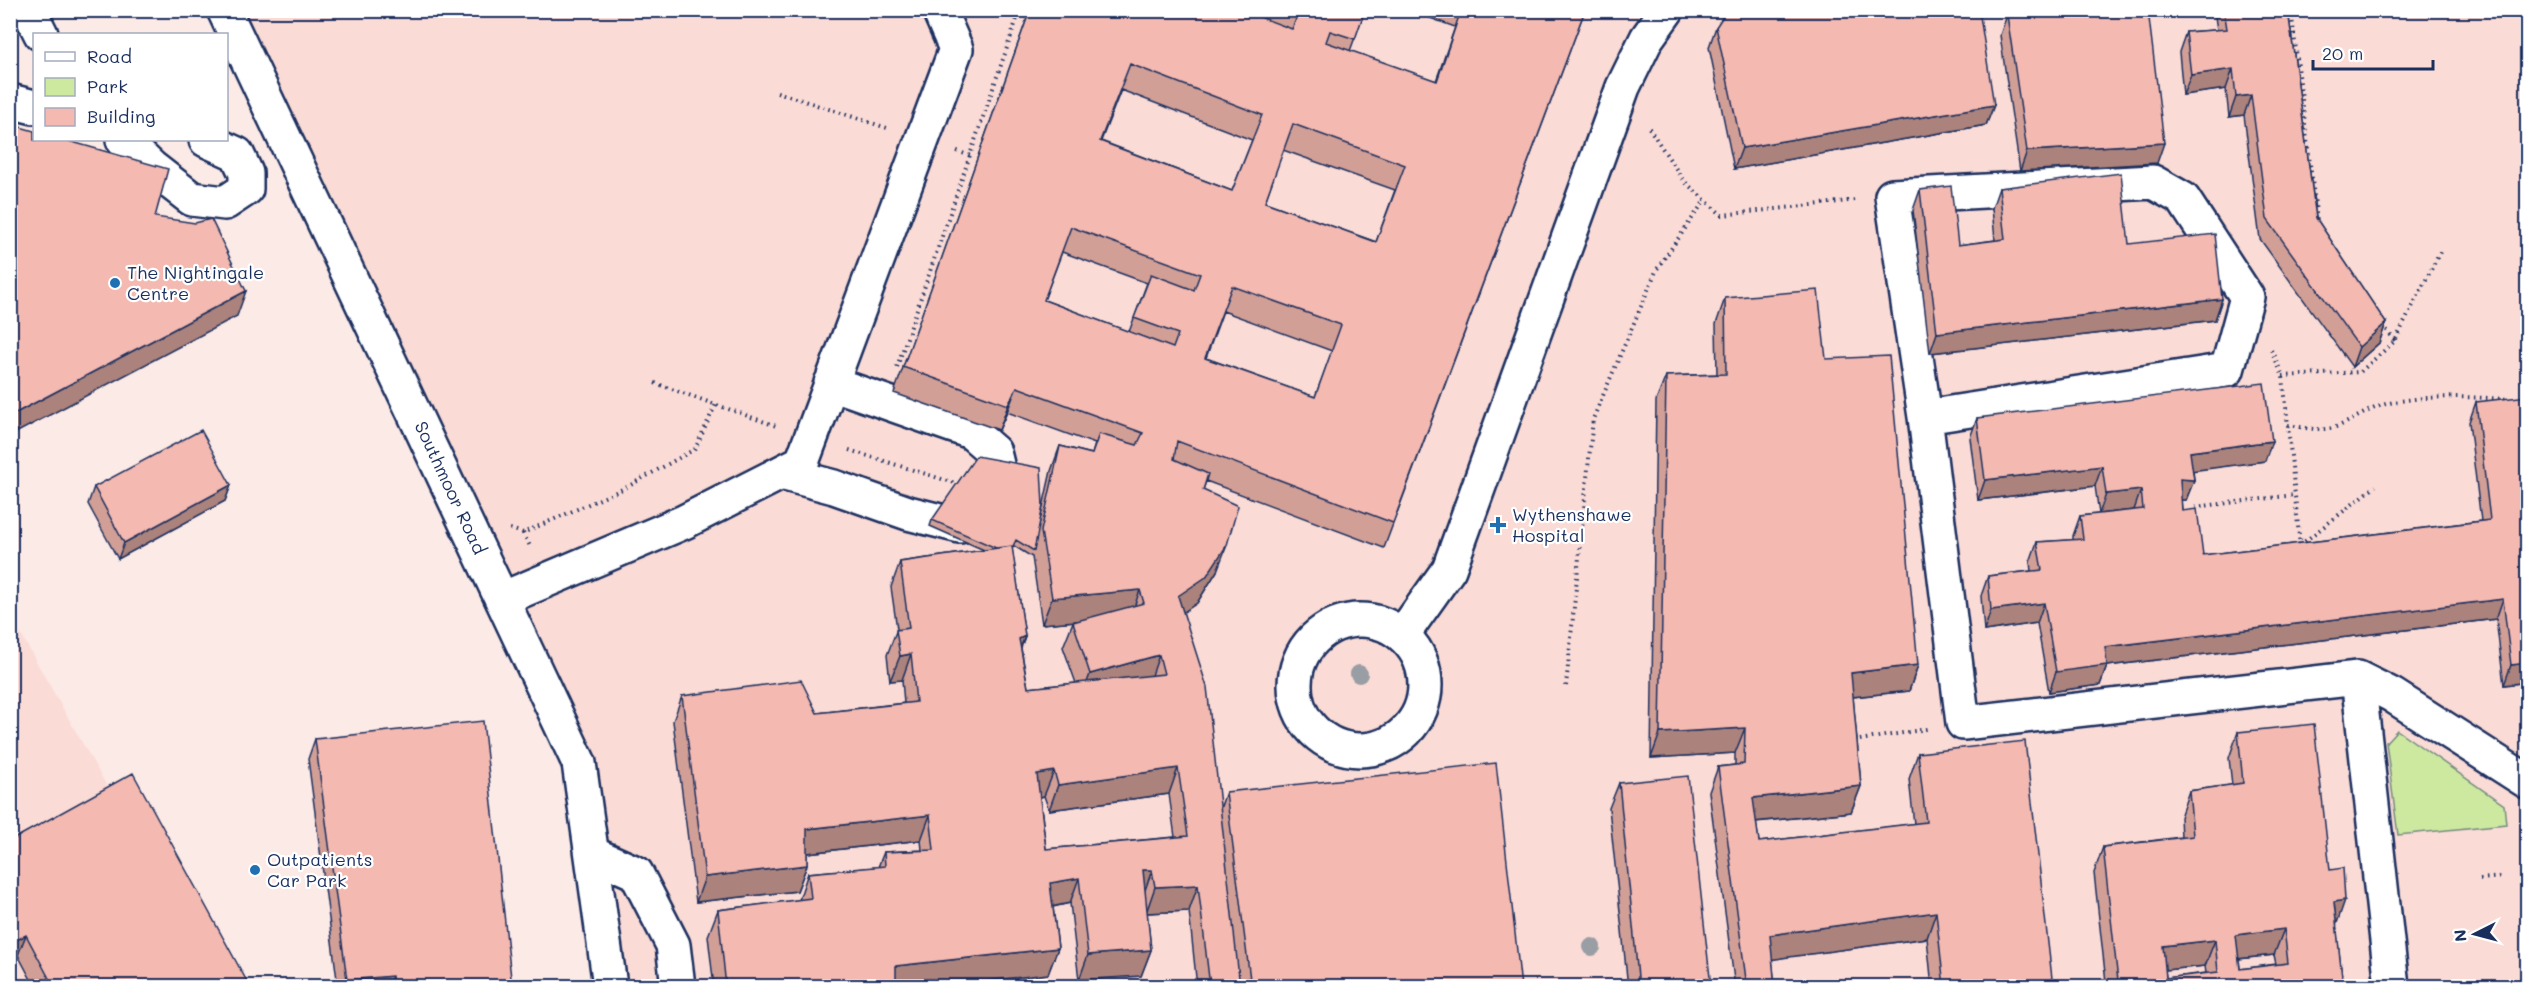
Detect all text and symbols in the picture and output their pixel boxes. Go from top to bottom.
legend [33,33,228,141]
scale bar [2313,33,2433,71]
text: 20 m [2322,41,2363,65]
text: Road [87,44,132,68]
text: Park [87,74,128,98]
text: Building [87,104,155,128]
place label: The Nightingale Centre [127,260,264,305]
marker: The Nightingale Centre [108,276,122,290]
street label: Southmoor Road [410,417,492,558]
place label: Wythenshawe Hospital [1512,502,1632,547]
marker: Wythenshawe Hospital [1489,516,1507,534]
place label: Outpatients Car Park [267,847,373,892]
marker: Outpatients Car Park [248,863,262,877]
north arrow [2445,904,2505,964]
text: N [2449,928,2471,943]

